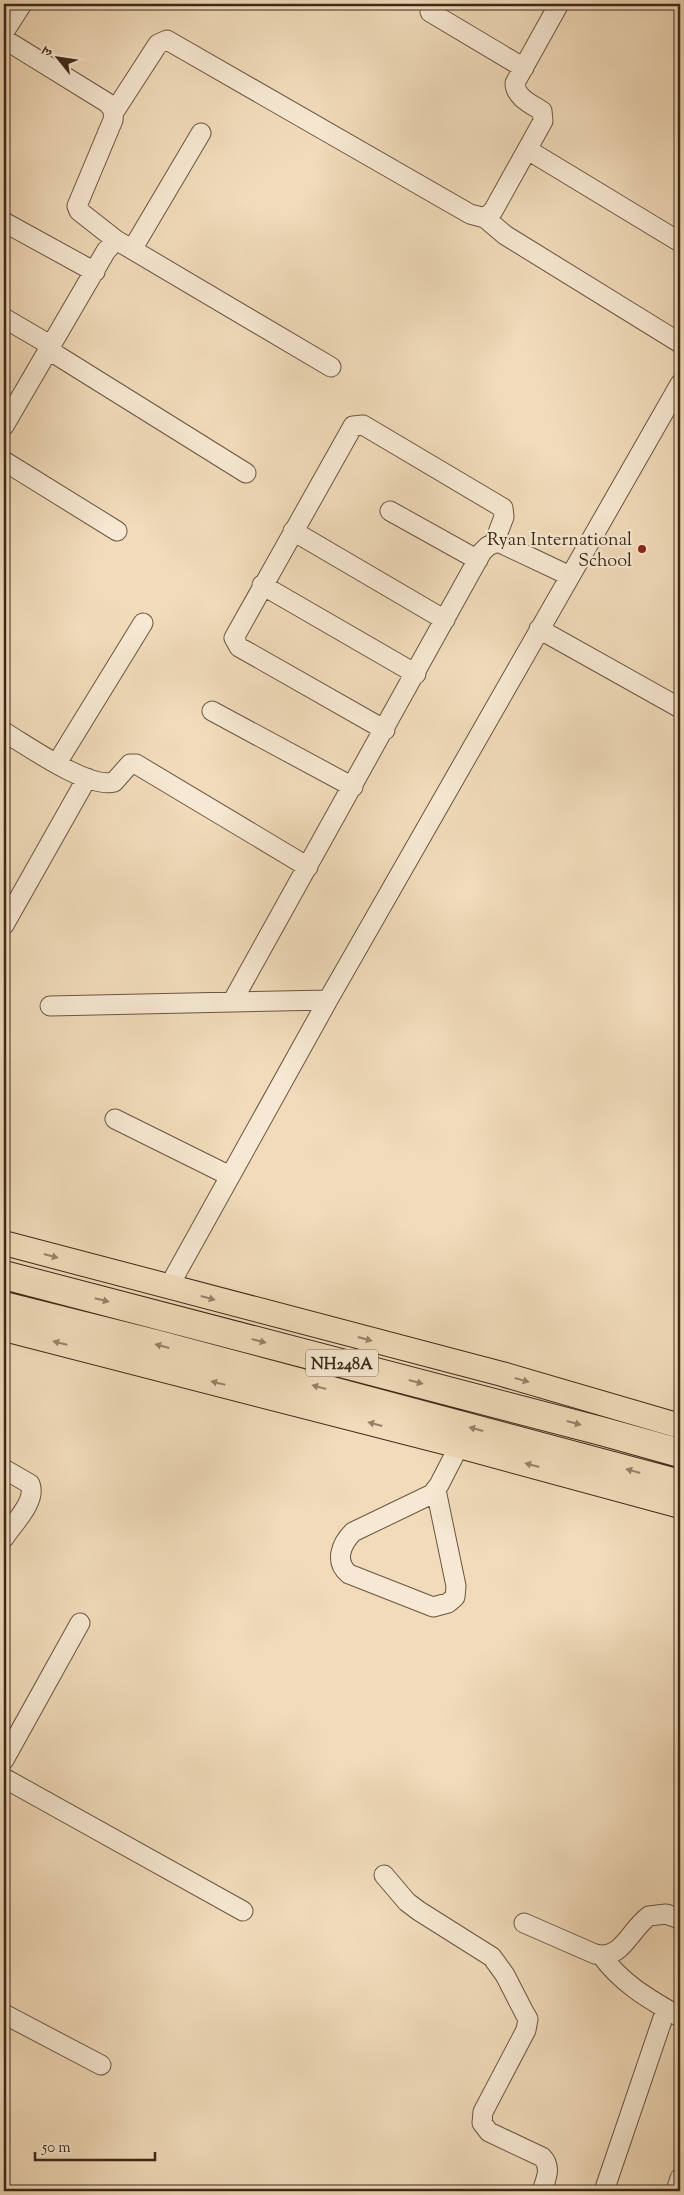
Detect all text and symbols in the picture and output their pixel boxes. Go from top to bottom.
north arrow [32,32,82,82]
text: उ [38,44,59,61]
place label: Ryan International School [487,528,632,575]
marker: Ryan International School [636,543,648,555]
one-way arrow [43,1252,58,1260]
one-way arrow [200,1294,215,1302]
one-way arrow [94,1296,109,1304]
one-way arrow [358,1335,373,1343]
one-way arrow [252,1337,267,1345]
one-way arrow [53,1339,68,1347]
one-way arrow [155,1342,170,1350]
road number: NH248A [306,1350,378,1376]
one-way arrow [515,1377,530,1385]
one-way arrow [409,1378,424,1386]
one-way arrow [210,1379,225,1387]
one-way arrow [312,1383,327,1391]
one-way arrow [367,1419,382,1427]
one-way arrow [566,1420,581,1428]
one-way arrow [469,1425,484,1433]
one-way arrow [525,1461,540,1469]
one-way arrow [626,1467,641,1475]
scale bar [35,2130,155,2162]
text: 50 m [41,2138,71,2159]

